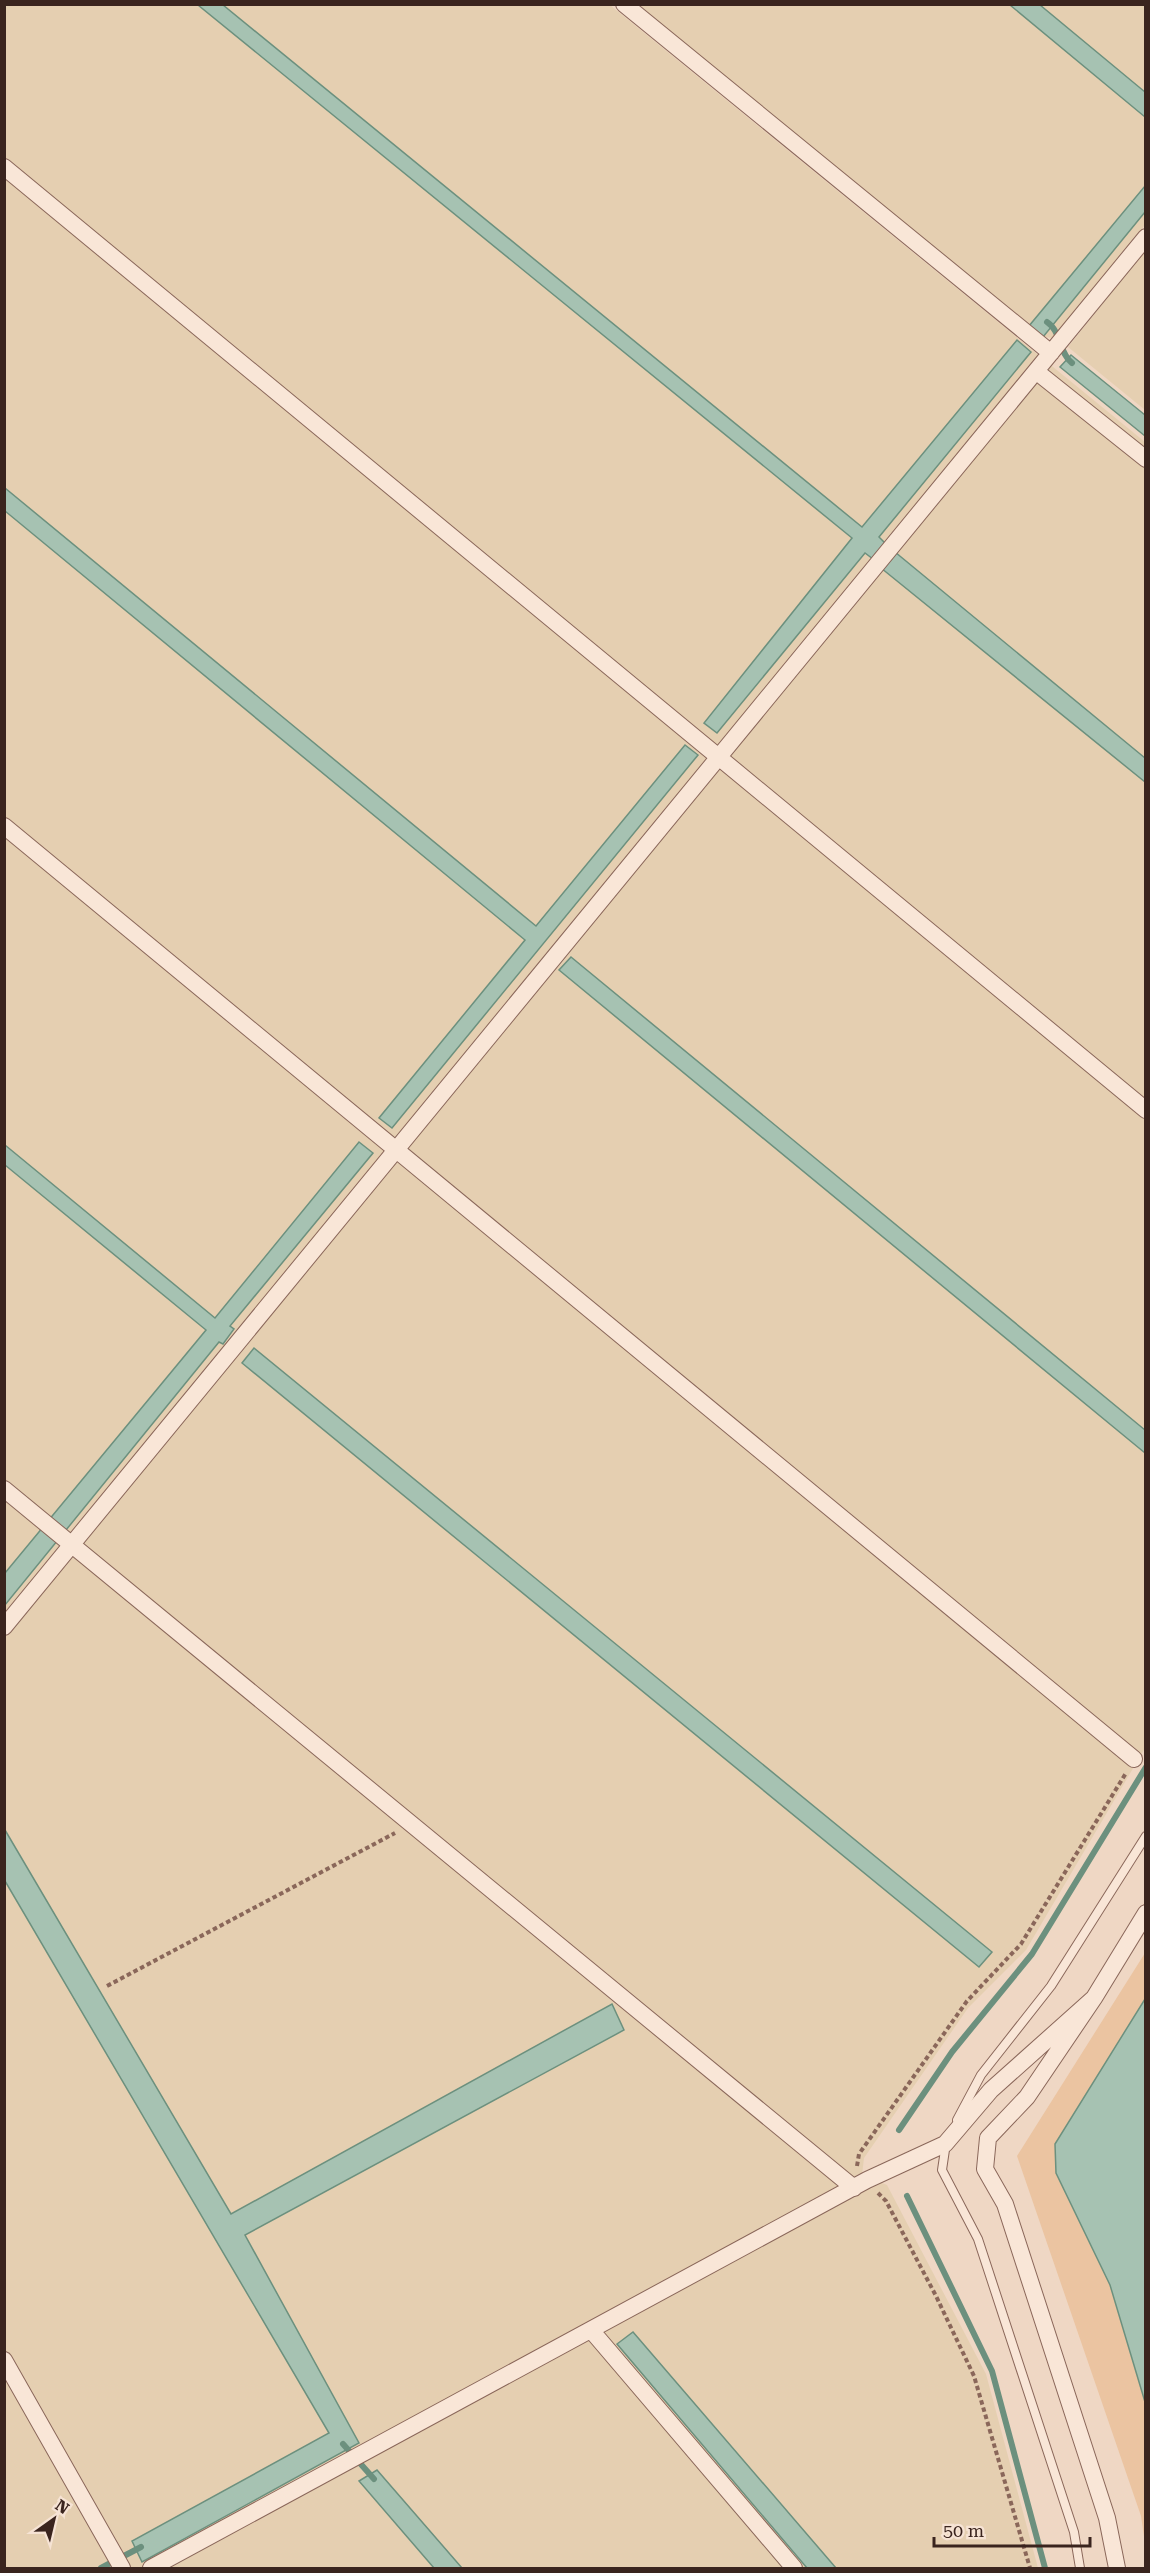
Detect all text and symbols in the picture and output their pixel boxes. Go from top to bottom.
north arrow [24,2489,84,2549]
text: N [52,2496,73,2518]
scale bar [934,2510,1090,2548]
text: 50 m [943,2520,984,2541]

